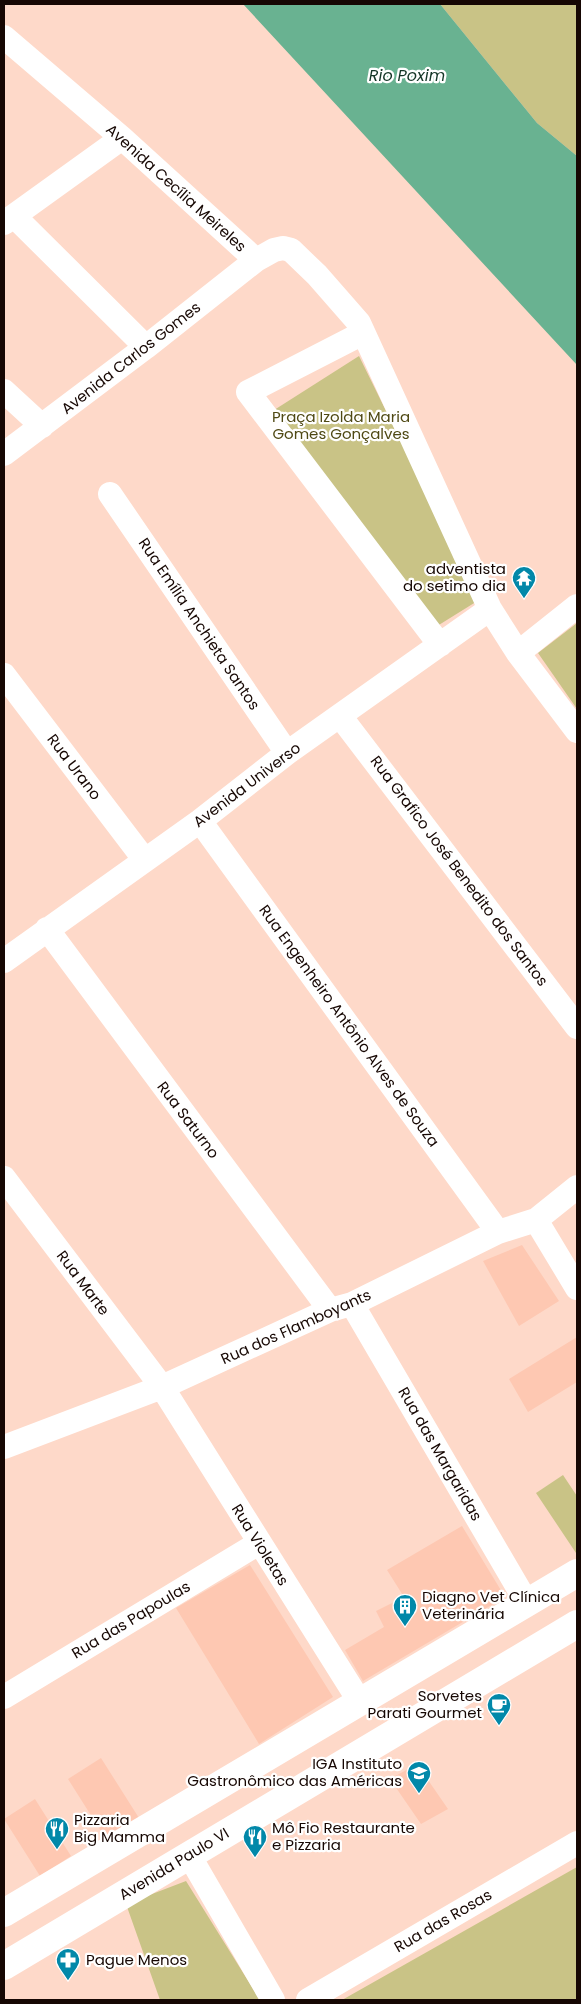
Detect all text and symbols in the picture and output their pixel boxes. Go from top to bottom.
water label: Rio Poxim [369,64,445,87]
street label: Avenida Cecília Meireles [102,119,251,257]
street label: Avenida Carlos Gomes [57,296,205,419]
park label: Praça Izolda Maria Gomes Gonçalves [272,406,410,444]
street label: Rua Emília Anchieta Santos [134,533,265,714]
place label: adventista do setimo dia [403,558,506,596]
temple icon: adventista do setimo dia [511,565,537,599]
street label: Rua Urano [43,729,106,804]
street label: Avenida Universo [189,737,305,832]
street label: Rua Grafico José Benedito dos Santos [366,751,553,990]
street label: Rua Engenheiro Antônio Alves de Souza [254,900,444,1151]
street label: Rua Saturno [152,1077,224,1163]
street label: Rua Marte [52,1246,115,1319]
street label: Rua dos Flamboyants [217,1284,374,1369]
street label: Rua das Margaridas [394,1383,487,1525]
street label: Rua Violetas [227,1500,294,1590]
street label: Rua das Papoulas [68,1576,194,1663]
place label: Diagno Vet Clínica Veterinária [422,1586,560,1624]
building icon: Diagno Vet Clínica Veterinária [392,1593,418,1627]
place label: Sorvetes Parati Gourmet [368,1685,482,1723]
cafe icon: Sorvetes Parati Gourmet [486,1692,512,1726]
place label: IGA Instituto Gastronômico das Américas [187,1753,402,1791]
school or university icon: IGA Instituto Gastronômico das Américas [406,1760,432,1794]
place label: Pizzaria Big Mamma [74,1809,165,1847]
restaurant icon: Pizzaria Big Mamma [44,1816,70,1850]
place label: Mô Fio Restaurante e Pizzaria [272,1817,415,1855]
street label: Avenida Paulo VI [115,1822,233,1905]
restaurant icon: Mô Fio Restaurante e Pizzaria [242,1824,268,1858]
street label: Rua das Rosas [390,1884,496,1957]
pharmacy icon: Pague Menos [55,1947,81,1981]
place label: Pague Menos [86,1949,187,1970]

